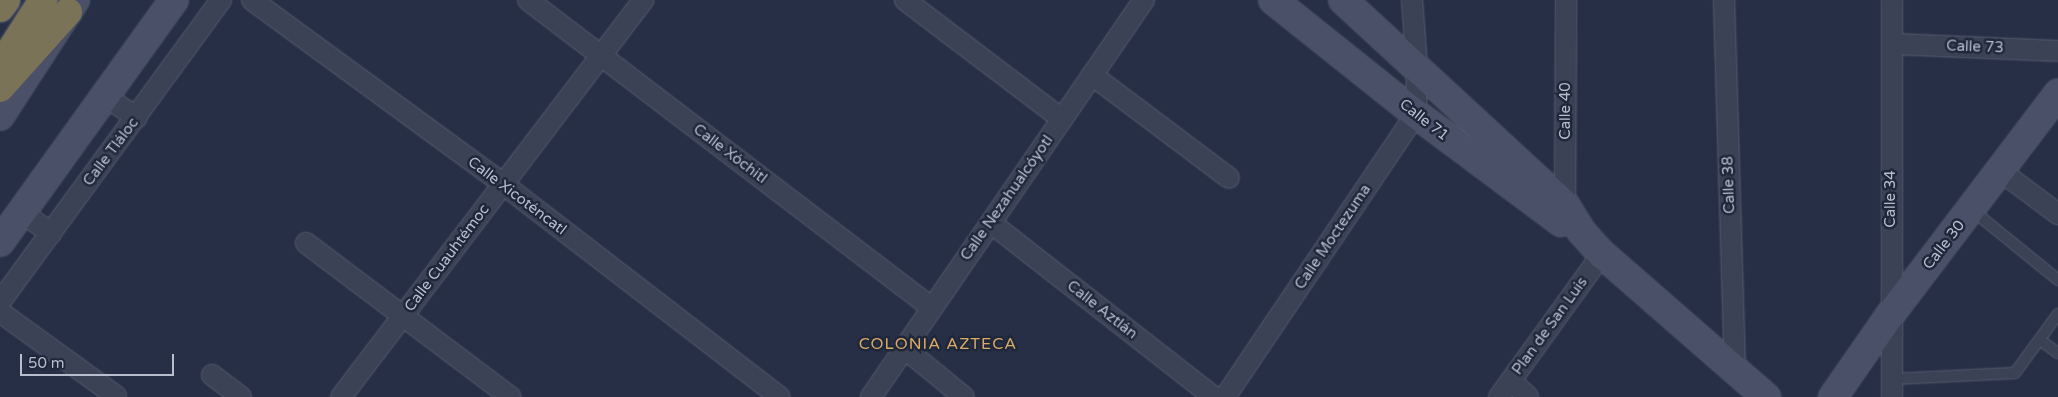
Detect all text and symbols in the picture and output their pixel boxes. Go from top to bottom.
street label: Calle 73 [1946,37,2004,57]
street label: Calle 40 [1557,82,1575,140]
street label: Calle 71 [1396,95,1452,145]
street label: Calle Tláloc [80,114,142,190]
street label: Calle Xóchitl [690,120,770,188]
street label: Calle Nezahualcóyotl [957,132,1057,264]
street label: Calle Xicoténcatl [464,153,570,239]
street label: Calle 38 [1719,156,1739,214]
street label: Calle 34 [1882,170,1900,228]
street label: Calle Moctezuma [1291,181,1375,293]
street label: Calle Cuauhtémoc [401,201,493,315]
street label: Calle 30 [1919,217,1969,273]
street label: Plan de San Luis [1508,274,1592,378]
street label: Calle Aztlán [1063,277,1141,343]
district label: COLONIA AZTECA [857,334,1019,354]
scale bar [22,344,176,376]
text: 50 m [28,354,65,372]

